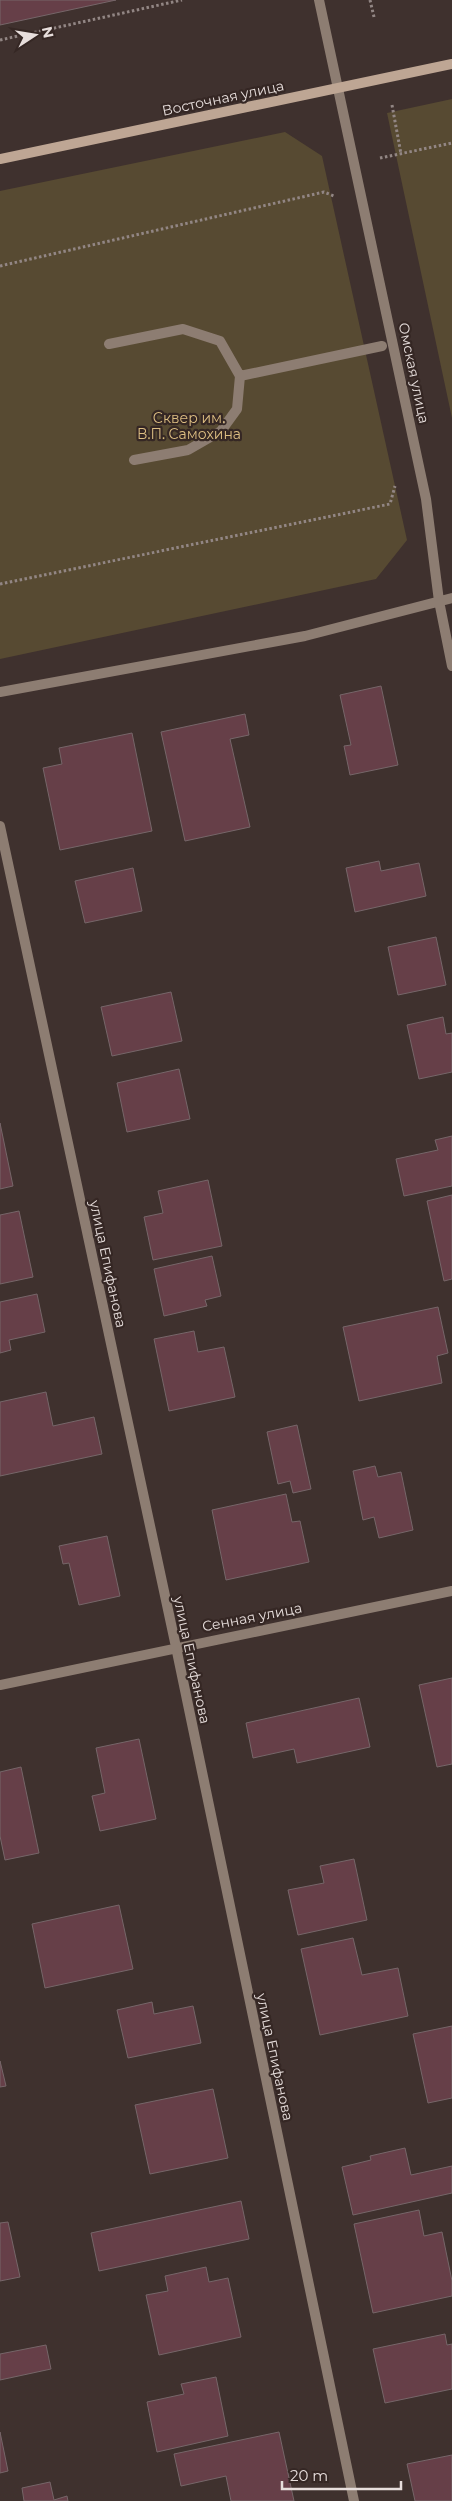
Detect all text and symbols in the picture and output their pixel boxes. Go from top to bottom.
north arrow [10,10,60,60]
text: N [38,25,58,40]
street label: Восточная улица [160,76,286,120]
street label: Омская улица [395,321,433,425]
park label: Сквер им. В.П. Самохина [137,409,241,443]
street label: улица Епифанова [85,1198,130,1329]
street label: улица Епифанова [169,1594,214,1725]
street label: Сенная улица [201,1599,303,1635]
street label: улица Епифанова [252,1991,297,2122]
scale bar [282,2458,401,2490]
text: 20 m [290,2466,328,2485]

